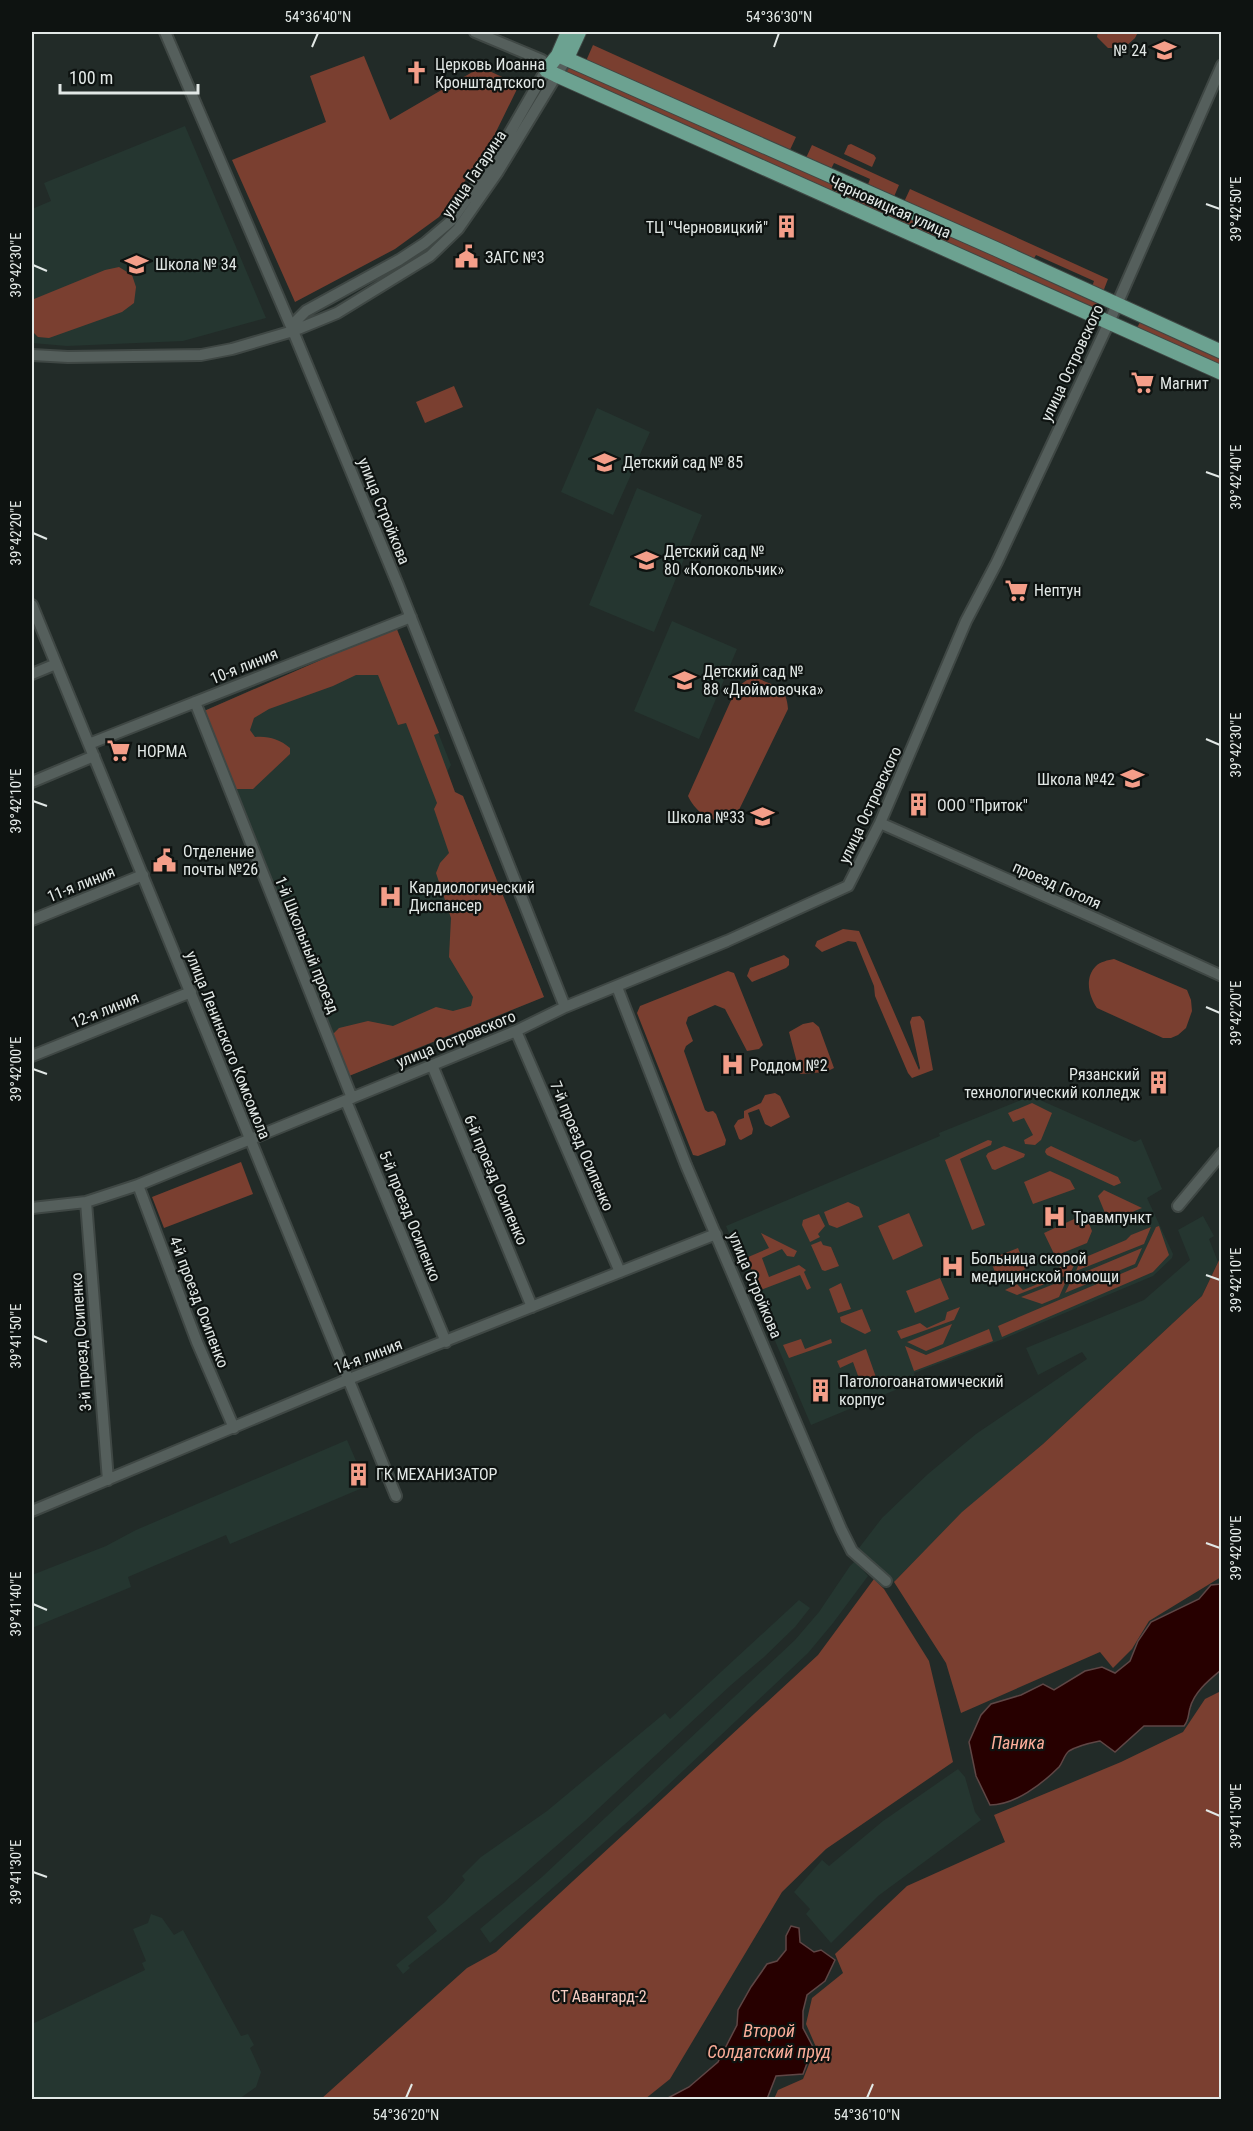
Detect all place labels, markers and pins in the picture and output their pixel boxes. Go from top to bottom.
school or university icon: № 24 [1152,37,1178,63]
place label: № 24 [1113,41,1147,60]
place label: Церковь Иоанна Кронштадтского [435,55,545,92]
church icon: Церковь Иоанна Кронштадтского [404,60,430,86]
building icon: ТЦ "Черновицкий" [773,214,799,240]
place label: ТЦ "Черновицкий" [646,218,768,237]
public building icon: ЗАГС №3 [454,244,480,270]
place label: ЗАГС №3 [485,248,545,267]
school or university icon: Школа № 34 [124,251,150,277]
place label: Школа № 34 [155,255,237,274]
supermarket icon: Магнит [1129,370,1155,396]
place label: Магнит [1160,374,1209,393]
school or university icon: Детский сад № 85 [592,449,618,475]
place label: Детский сад № 85 [623,453,743,472]
place label: Детский сад № 80 «Колокольчик» [664,542,784,579]
school or university icon: Детский сад № 80 «Колокольчик» [633,547,659,573]
supermarket icon: Нептун [1003,577,1029,603]
place label: Нептун [1034,581,1081,600]
place label: Детский сад № 88 «Дюймовочка» [703,662,824,699]
school or university icon: Детский сад № 88 «Дюймовочка» [672,667,698,693]
supermarket icon: НОРМА [106,738,132,764]
place label: НОРМА [137,742,187,761]
school or university icon: Школа №42 [1120,766,1146,792]
place label: Школа №42 [1037,770,1115,789]
building icon: ООО "Приток" [906,792,932,818]
place label: ООО "Приток" [937,796,1028,815]
school or university icon: Школа №33 [750,804,776,830]
place label: Школа №33 [667,808,745,827]
place label: Отделение почты №26 [183,842,258,879]
public building icon: Отделение почты №26 [152,847,178,873]
place label: Кардиологический Диспансер [409,878,535,915]
hospital icon: Кардиологический Диспансер [378,883,404,909]
hospital icon: Роддом №2 [719,1052,745,1078]
place label: Роддом №2 [750,1056,828,1075]
place label: Рязанский технологический колледж [964,1065,1140,1102]
building icon: Рязанский технологический колледж [1145,1070,1171,1096]
hospital icon: Травмпункт [1042,1204,1068,1230]
place label: Травмпункт [1073,1208,1152,1227]
place label: Больница скорой медицинской помощи [971,1249,1119,1286]
hospital icon: Больница скорой медицинской помощи [940,1254,966,1280]
place label: Патологоанатомический корпус [839,1372,1004,1409]
building icon: Патологоанатомический корпус [808,1377,834,1403]
building icon: ГК МЕХАНИЗАТОР [345,1461,371,1487]
place label: ГК МЕХАНИЗАТОР [376,1465,498,1484]

